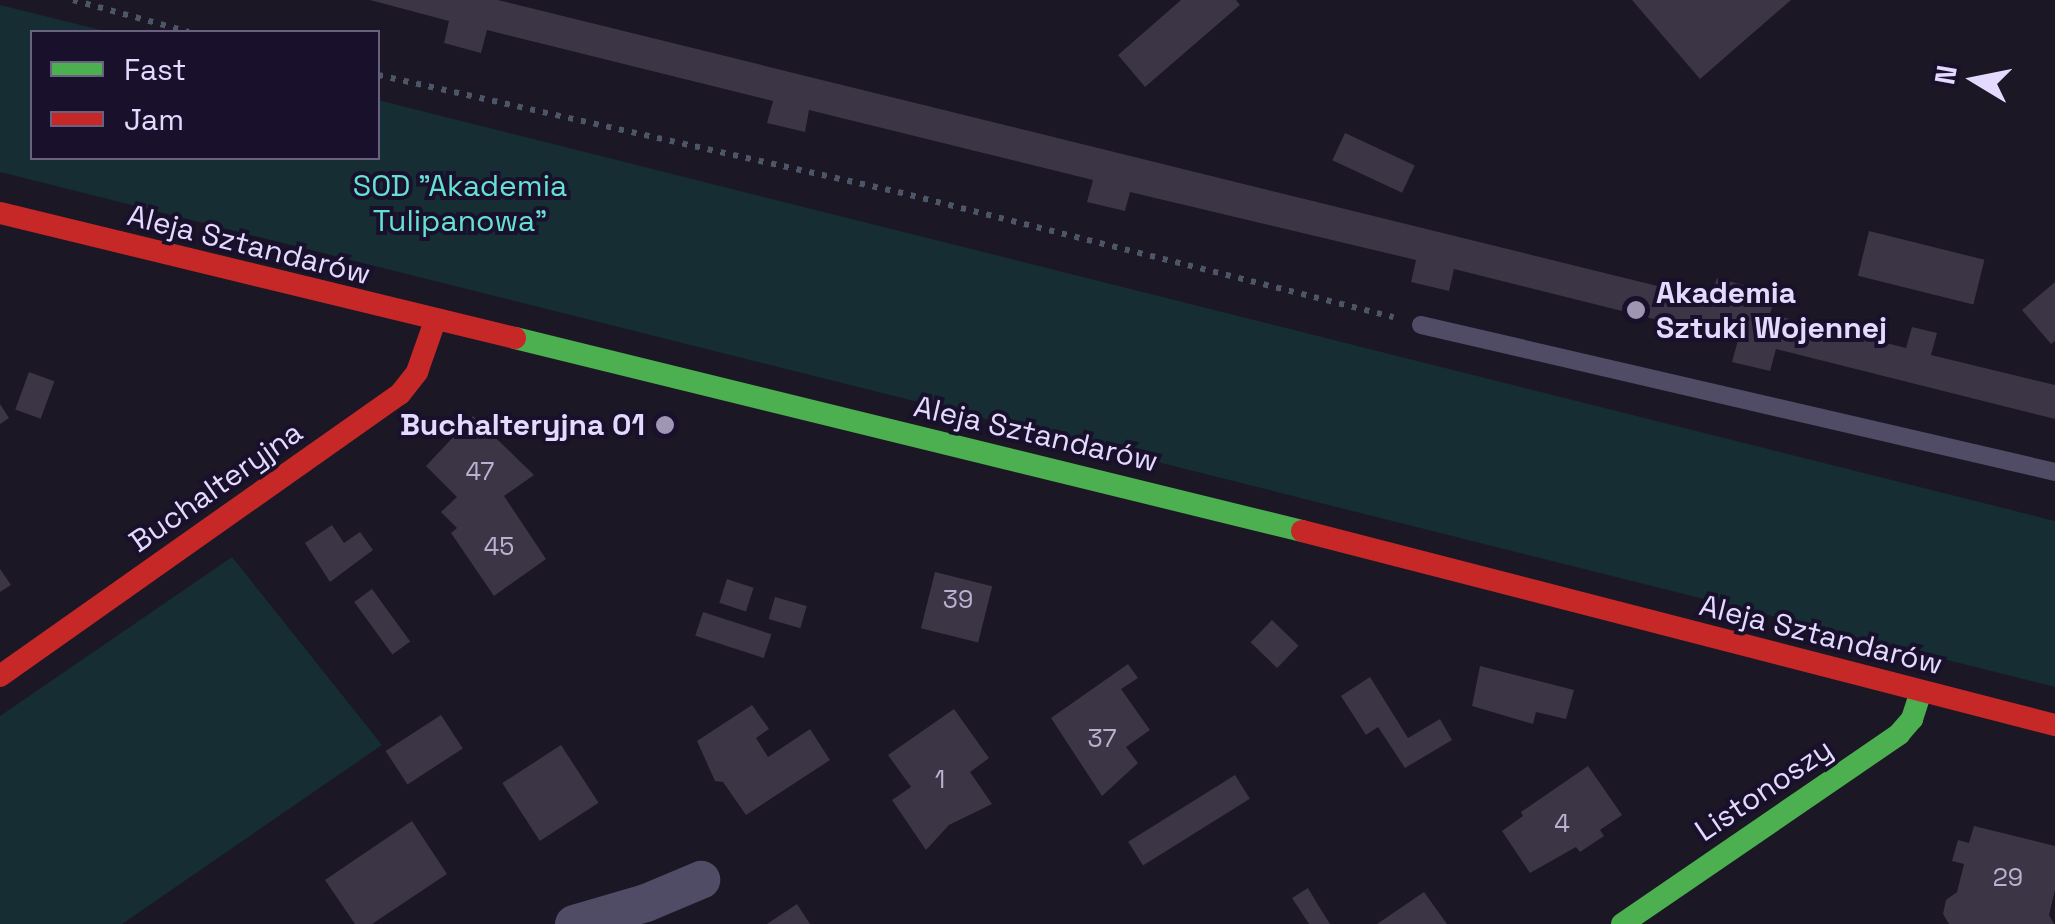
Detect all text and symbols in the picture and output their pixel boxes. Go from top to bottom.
legend [30,30,380,160]
north arrow [1925,30,2025,130]
text: Fast [124,50,186,89]
text: N [1926,62,1965,87]
text: Jam [124,100,184,139]
park label: SOD "Akademia Tulipanowa" [353,168,567,238]
street label: Aleja Sztandarów [124,197,374,293]
place label: Akademia Sztuki Wojennej [1656,275,1887,346]
marker: Akademia Sztuki Wojennej [1625,299,1647,321]
street label: Aleja Sztandarów [910,388,1162,480]
place label: Buchalteryjna 01 [400,407,645,443]
street label: Buchalteryjna [123,414,309,560]
marker: Buchalteryjna 01 [654,414,676,436]
house number: 47 [466,456,494,486]
house number: 45 [484,531,514,561]
house number: 39 [943,584,973,614]
street label: Aleja Sztandarów [1696,587,1946,683]
house number: 37 [1087,723,1117,753]
street label: Listonoszy [1689,731,1839,849]
house number: 1 [935,764,945,794]
house number: 4 [1554,808,1570,838]
house number: 29 [1993,862,2023,892]

